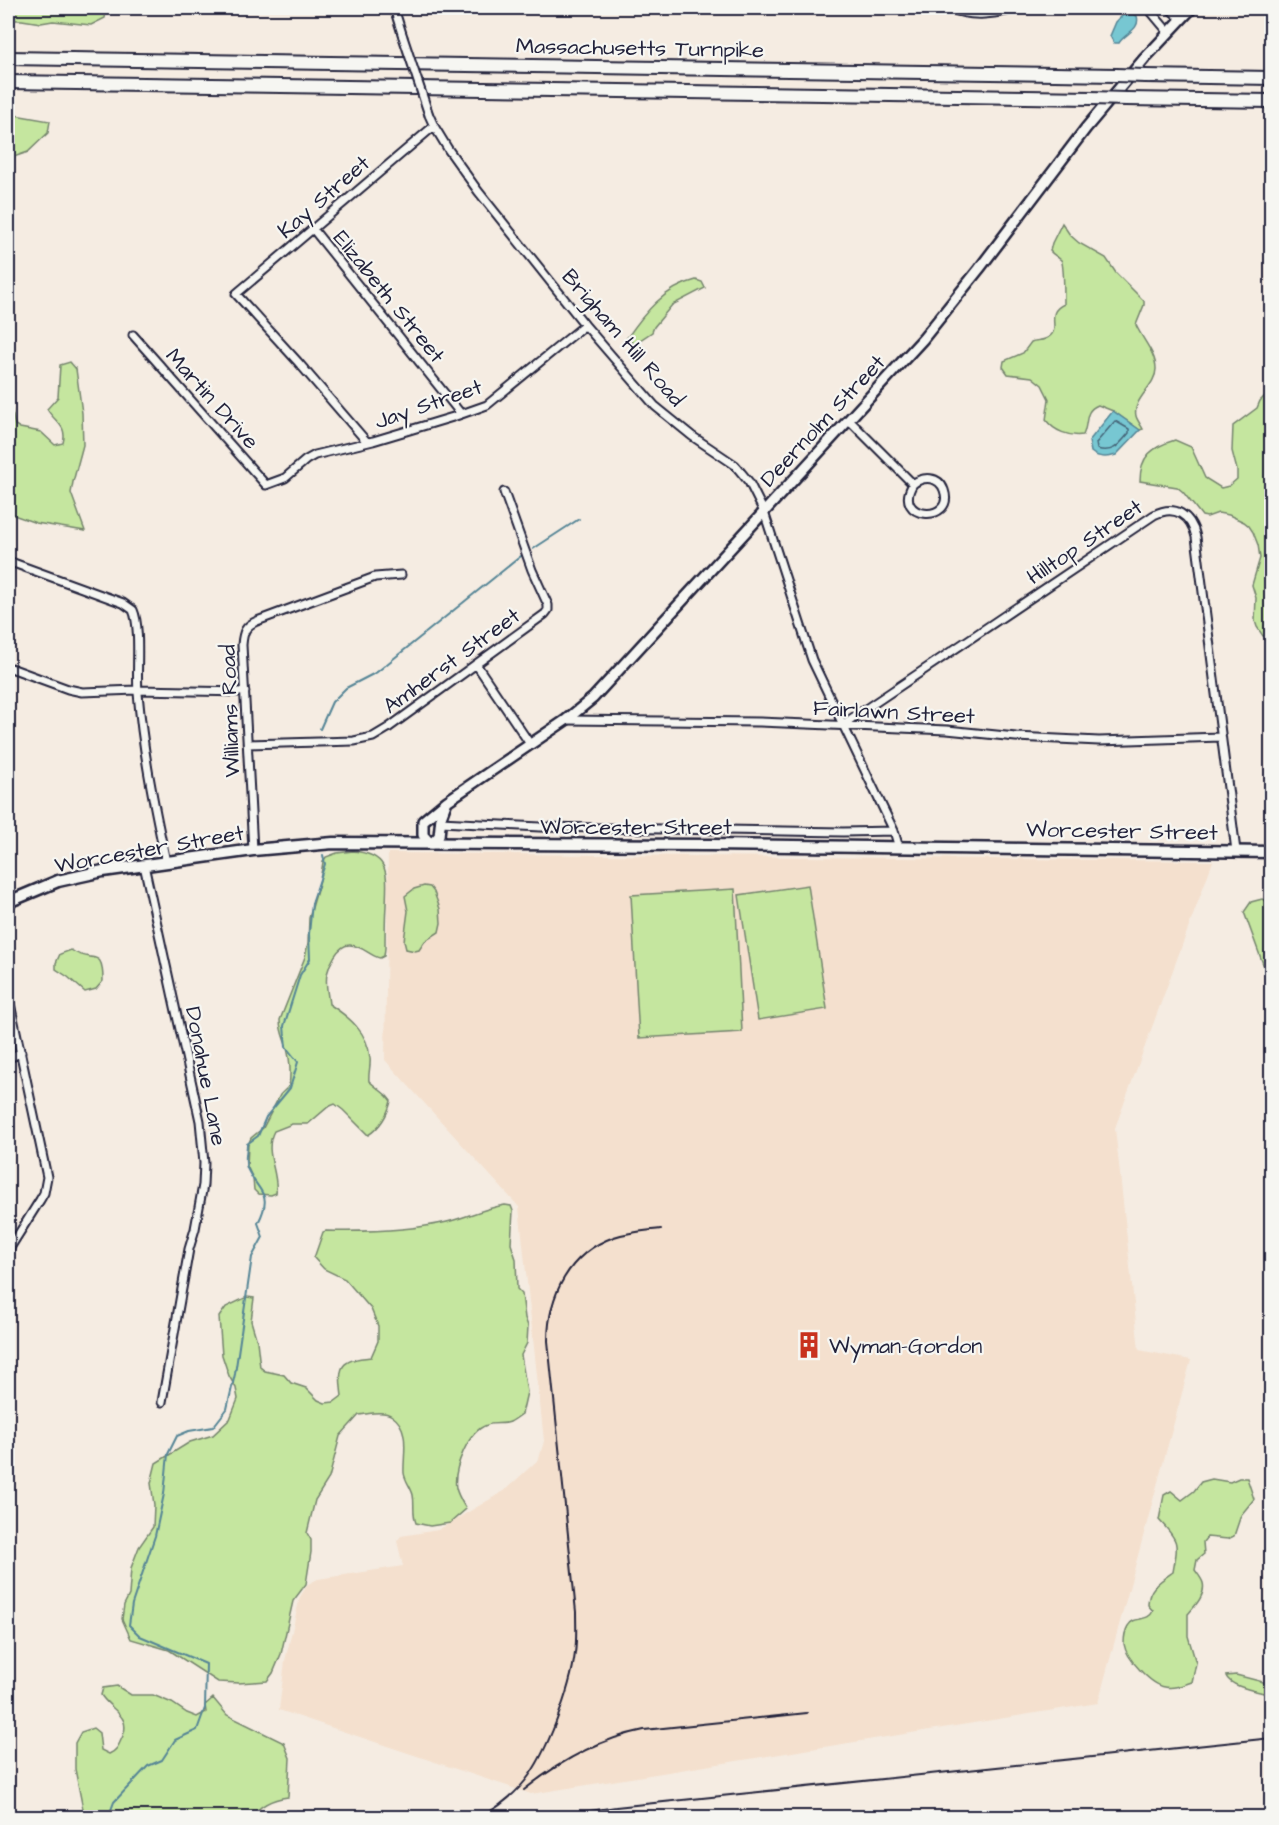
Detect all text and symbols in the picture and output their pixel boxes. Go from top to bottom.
street label: Massachusetts Turnpike [516,31,764,66]
street label: Kay Street [271,148,378,247]
street label: Elizabeth Street [326,224,452,370]
street label: Brigham Hill Road [554,262,691,414]
street label: Martin Drive [158,342,266,456]
street label: Deernolm Street [754,348,893,494]
street label: Jay Street [371,372,487,438]
street label: Hilltop Street [1021,492,1149,592]
street label: Amherst Street [377,601,527,722]
street label: Williams Road [213,644,248,778]
street label: Fairlawn Street [812,693,976,732]
street label: Worcester Street [540,812,732,843]
street label: Worcester Street [1026,814,1218,849]
street label: Worcester Street [52,818,246,881]
street label: Donahue Lane [177,1004,234,1149]
building icon: Wyman-Gordon [794,1330,824,1360]
place label: Wyman-Gordon [829,1331,982,1363]

